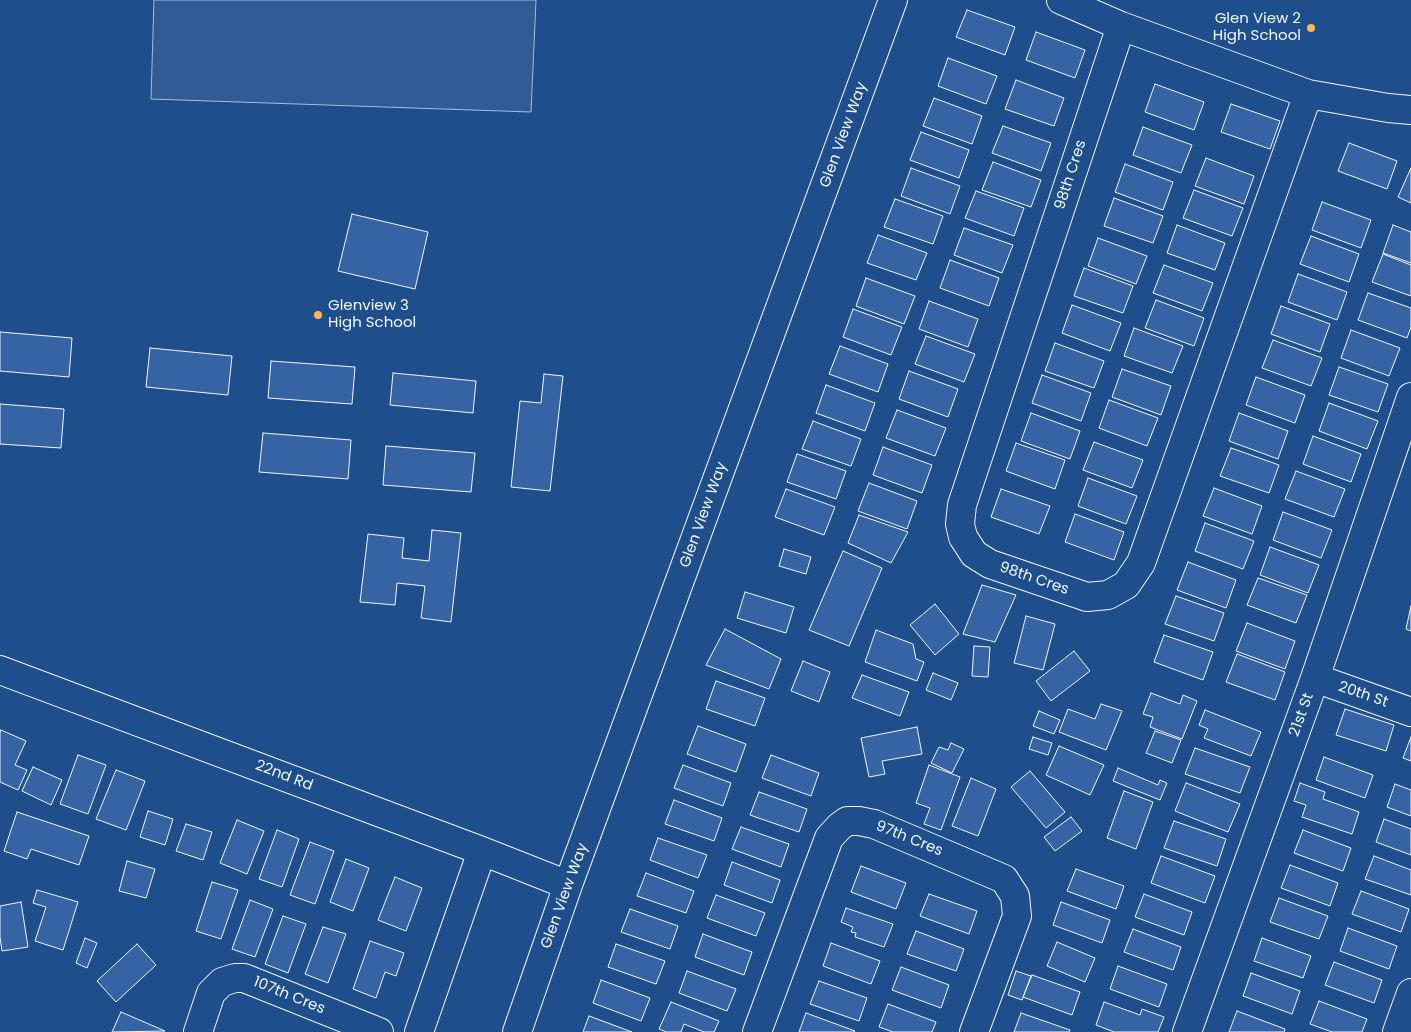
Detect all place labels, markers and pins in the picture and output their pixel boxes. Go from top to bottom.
place label: Glen View 2 High School [1213,10,1301,45]
marker: Glen View 2 High School [1305,22,1317,34]
place label: Glenview 3 High School [328,297,416,332]
marker: Glenview 3 High School [312,309,324,321]

